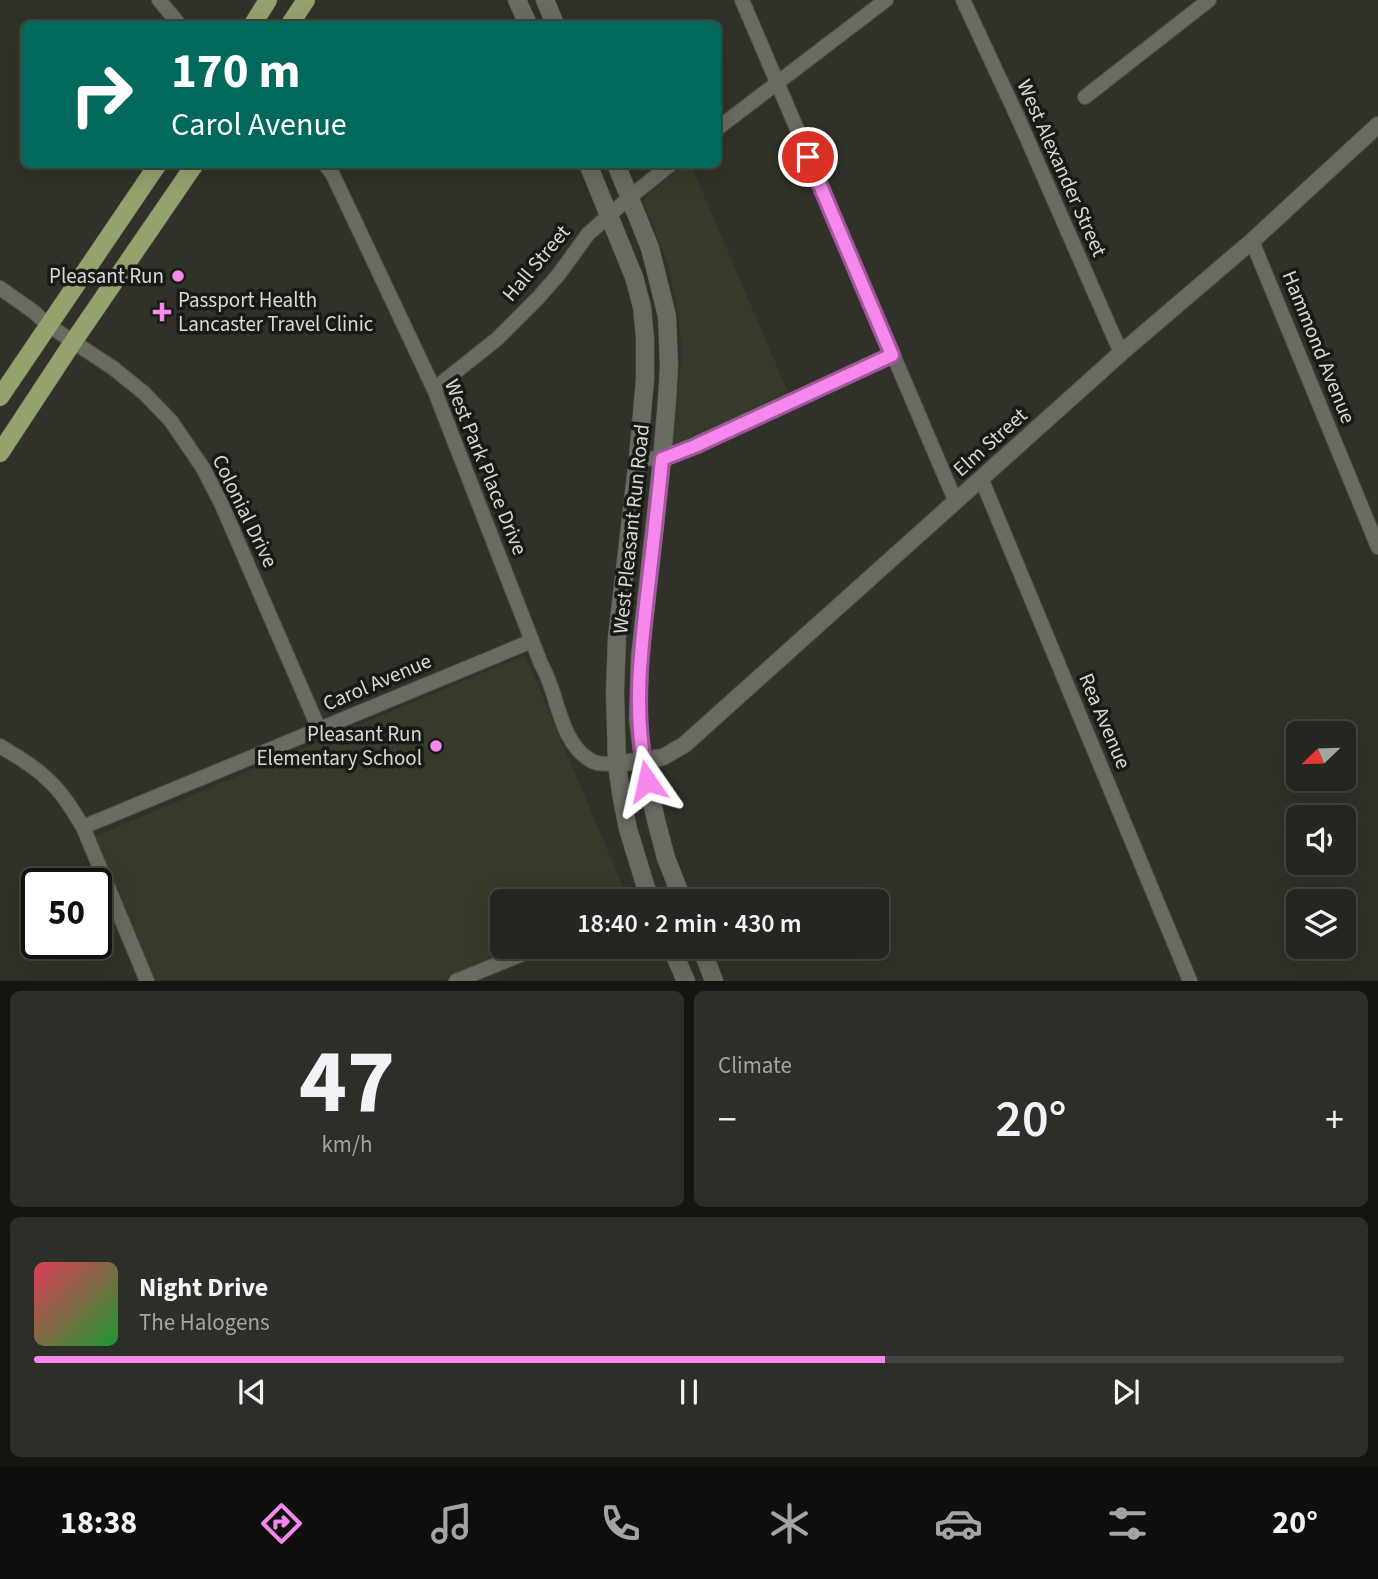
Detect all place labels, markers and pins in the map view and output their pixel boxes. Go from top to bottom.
pin [778,127,838,187]
place label: Pleasant Run [49,261,164,291]
marker: Pleasant Run [170,268,186,284]
place label: Passport Health Lancaster Travel Clinic [178,285,374,339]
marker: Passport Health Lancaster Travel Clinic [152,302,172,322]
place label: Pleasant Run Elementary School [256,719,422,773]
marker: Pleasant Run Elementary School [428,738,444,754]

